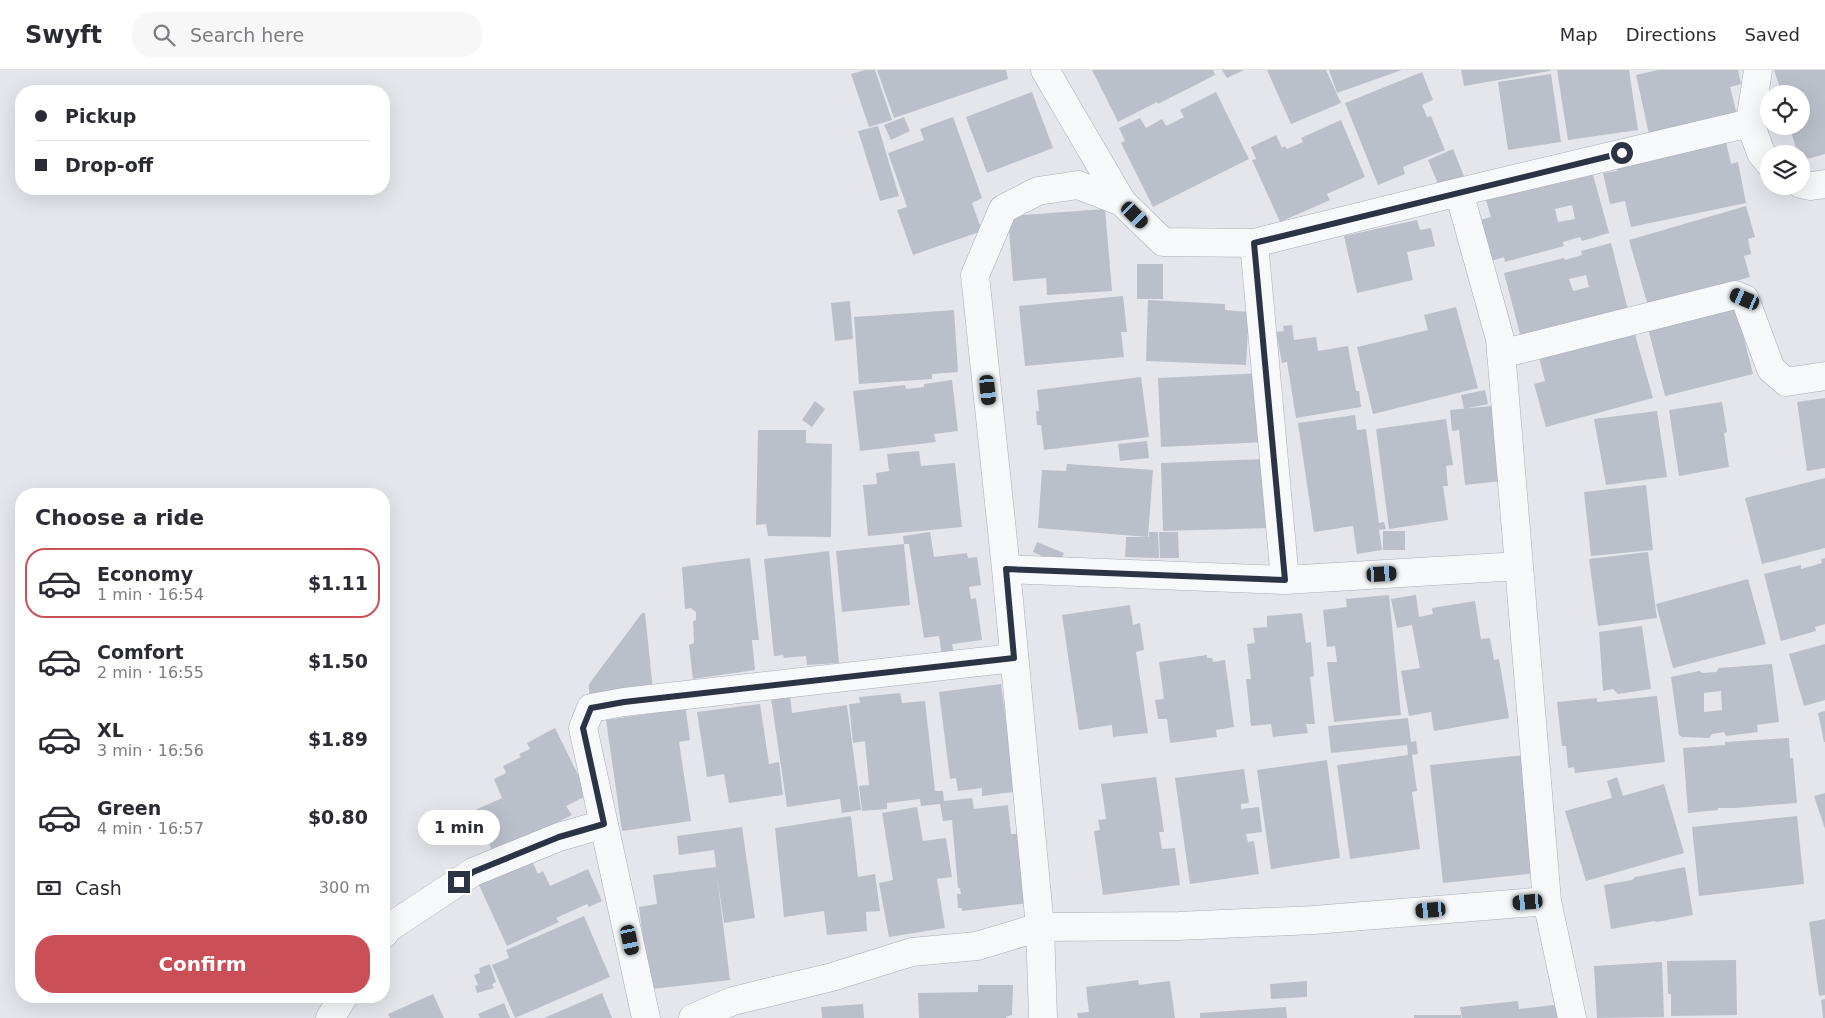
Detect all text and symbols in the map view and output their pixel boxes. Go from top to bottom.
search box [132,12,482,57]
text: Swyft [25,21,102,49]
icon: search [150,21,178,49]
text: Search here [190,24,304,46]
text: Map [1560,24,1598,45]
text: Directions [1626,24,1716,45]
text: Saved [1744,24,1800,45]
map controls [1760,85,1810,195]
button: locate [1760,85,1810,135]
text: Pickup [65,105,136,127]
route start [1611,142,1633,164]
button: layers [1760,145,1810,195]
text: Drop-off [65,154,153,176]
car [1119,199,1150,231]
car [1728,286,1761,312]
car [978,374,997,406]
text: Choose a ride [35,505,204,530]
icon: car [37,561,82,606]
text: Economy [97,563,193,585]
car [1366,566,1397,582]
text: $1.11 [308,572,368,594]
text: 1 min · 16:54 [97,585,204,604]
icon: car [37,639,82,684]
text: Comfort [97,641,184,663]
text: $1.50 [308,650,368,672]
text: 2 min · 16:55 [97,663,204,682]
icon: car [37,717,82,762]
text: XL [97,719,124,741]
text: $1.89 [308,728,368,750]
text: 3 min · 16:56 [97,741,204,760]
icon: car [37,795,82,840]
text: Green [97,797,161,819]
text: $0.80 [308,806,368,828]
callout: 1 min [418,810,500,844]
text: 1 min [434,818,484,837]
text: 4 min · 16:57 [97,819,204,838]
route end [448,871,470,893]
icon: cash [35,874,63,902]
text: Cash [75,877,122,899]
text: 300 m [319,878,370,897]
car [1512,893,1543,911]
car [1415,901,1446,919]
car [619,924,640,956]
button: Confirm [35,935,370,993]

